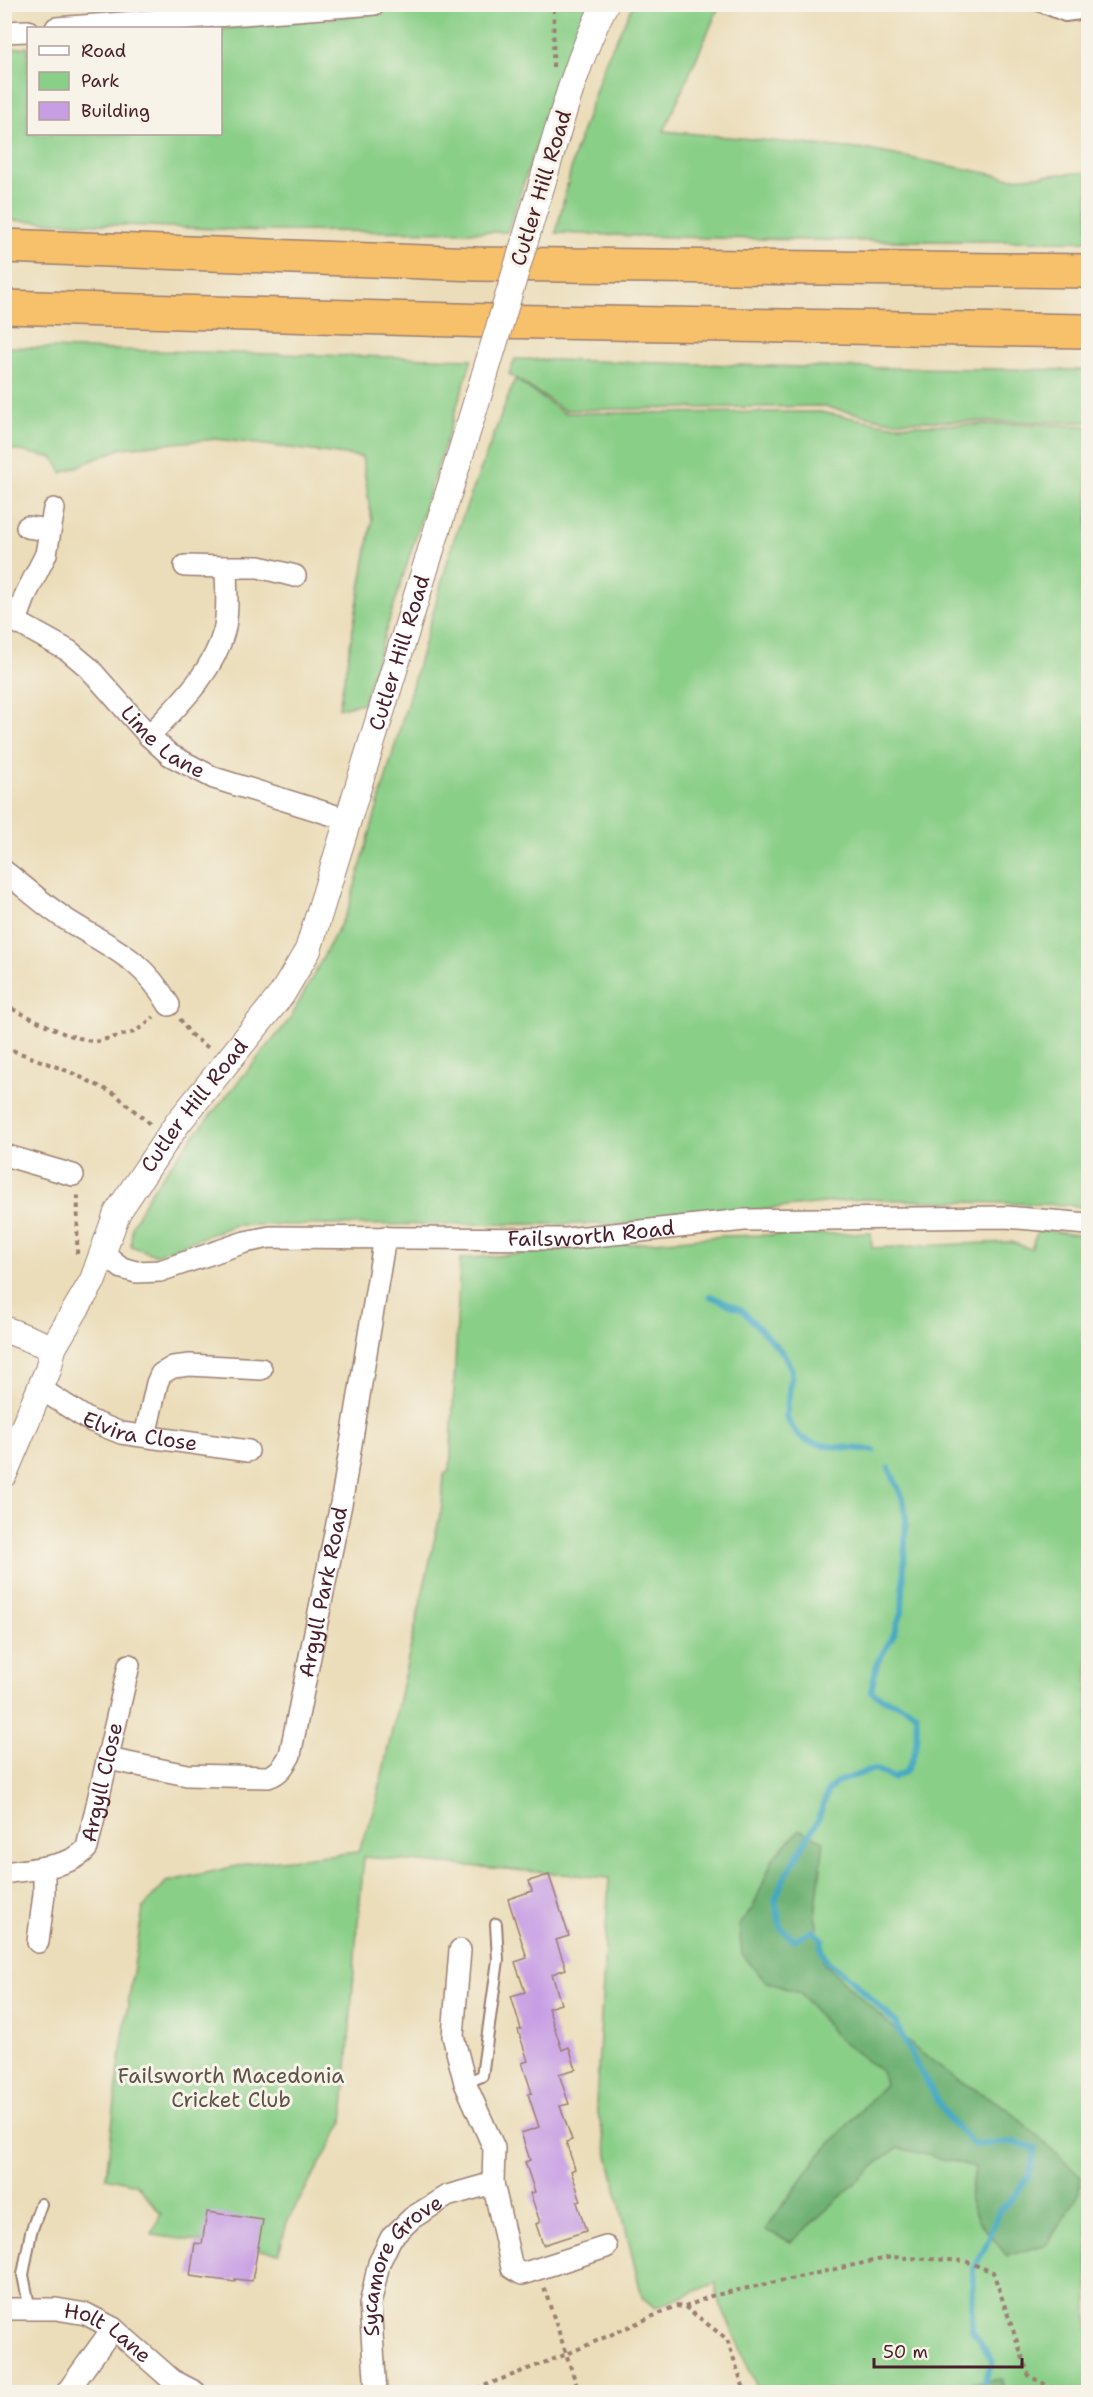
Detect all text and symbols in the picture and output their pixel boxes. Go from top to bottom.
legend [27,27,222,135]
text: Road [81,39,126,63]
text: Park [81,69,120,93]
text: Building [81,99,150,123]
street label: Cutler Hill Road [504,107,578,269]
street label: Cutler Hill Road [362,571,436,734]
street label: Lime Lane [114,699,210,785]
street label: Cutler Hill Road [134,1033,254,1178]
street label: Failsworth Road [507,1213,676,1253]
street label: Elvira Close [78,1405,199,1458]
street label: Argyll Park Road [292,1504,354,1680]
street label: Argyll Close [75,1720,129,1845]
park label: Failsworth Macedonia Cricket Club [118,2062,344,2114]
street label: Sycamore Grove [356,2188,448,2337]
street label: Holt Lane [62,2297,157,2369]
scale bar [874,2331,1022,2369]
text: 50 m [883,2340,928,2364]

